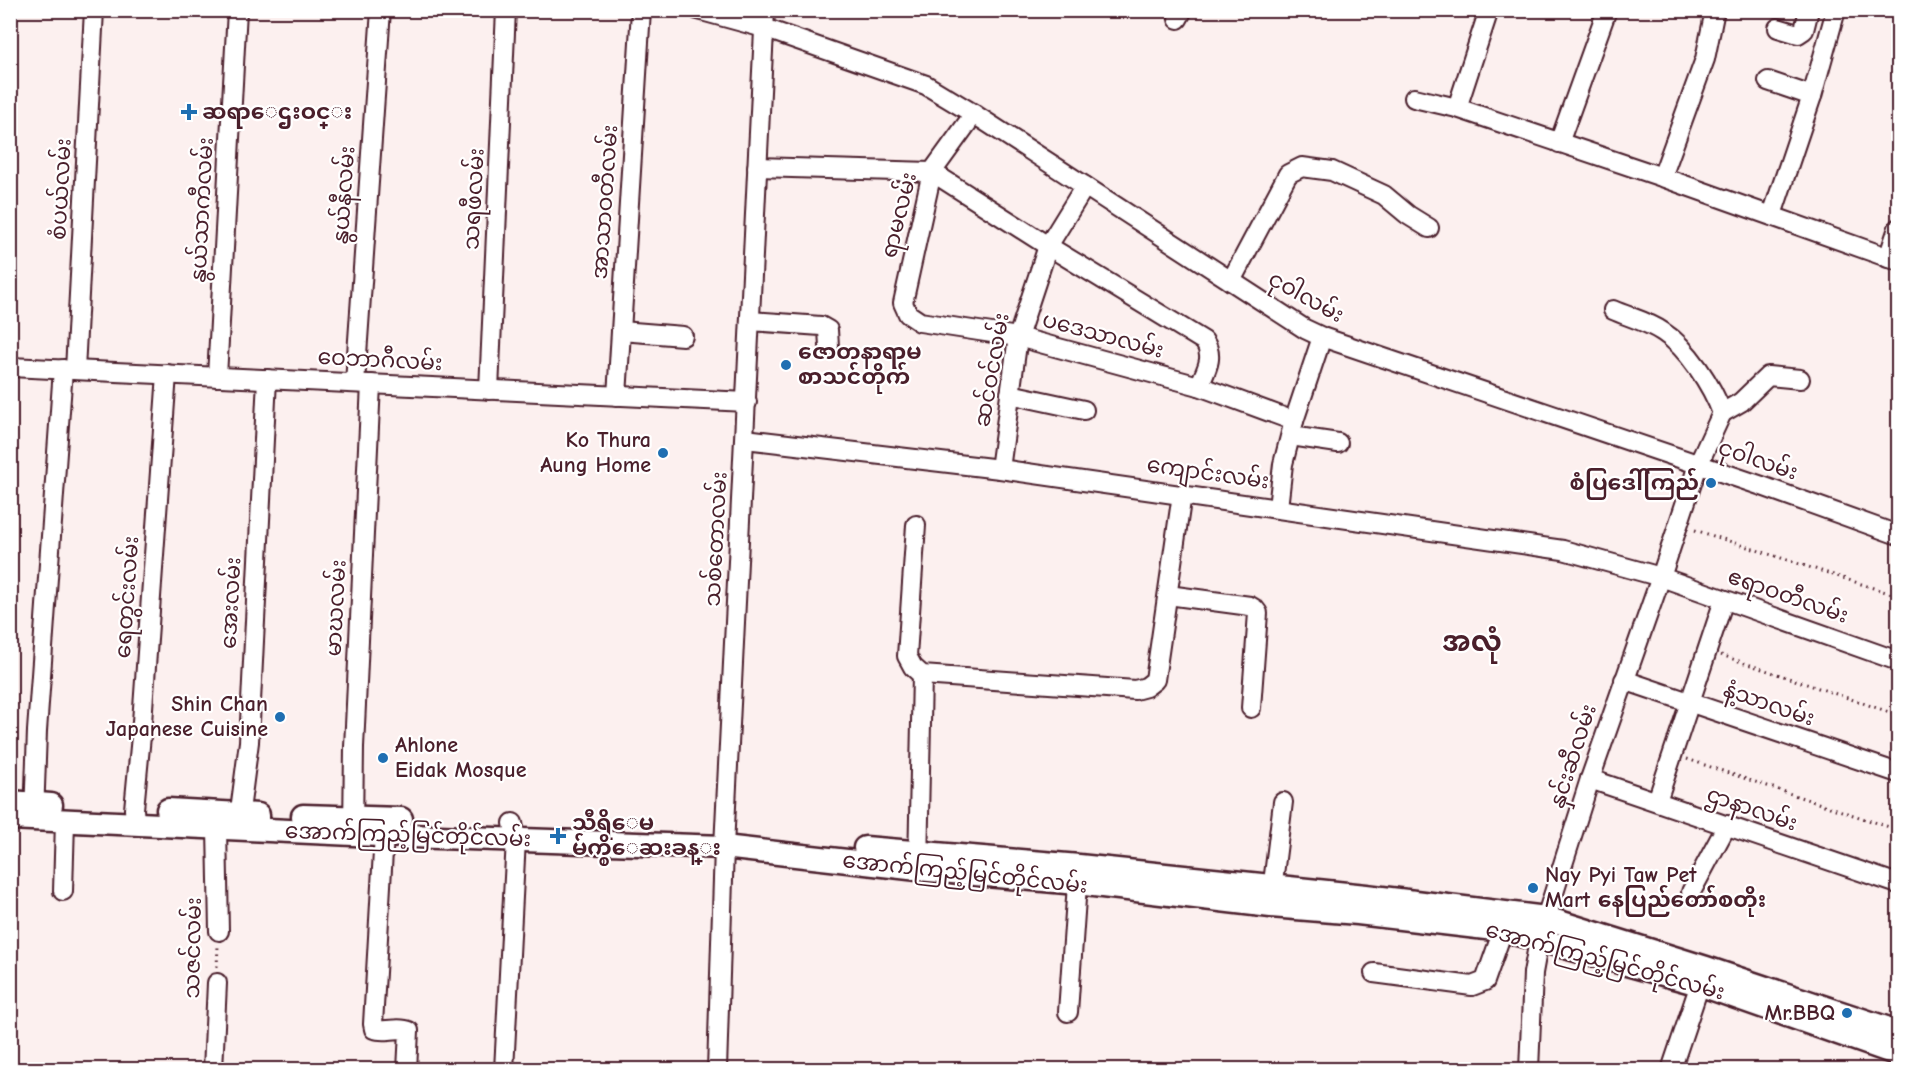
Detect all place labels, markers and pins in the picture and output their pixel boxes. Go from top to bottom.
place label: ဆရာေဌးဝင္း [202,99,352,129]
marker: ဆရာေဌးဝင္း [180,103,198,121]
place label: ဇောတနာရာမ စာသင်တိုက် [798,339,922,394]
marker: ဇောတနာရာမ စာသင်တိုက် [779,358,793,372]
place label: Ko Thura Aung Home [540,427,651,478]
marker: Ko Thura Aung Home [656,446,670,460]
place label: စံပြဒေါ်ကြည် [1570,467,1699,500]
marker: စံပြဒေါ်ကြည် [1704,476,1718,490]
place label: Shin Chan Japanese Cuisine [106,691,268,742]
marker: Shin Chan Japanese Cuisine [273,710,287,724]
place label: Ahlone Eidak Mosque [395,732,527,783]
marker: Ahlone Eidak Mosque [376,751,390,765]
place label: သီရိေမ မ်က္စိေဆးခန္း [572,808,721,866]
marker: သီရိေမ မ်က္စိေဆးခန္း [549,827,567,845]
place label: Nay Pyi Taw Pet Mart နေပြည်တော်စတိုး [1545,862,1766,917]
marker: Nay Pyi Taw Pet Mart နေပြည်တော်စတိုး [1526,881,1540,895]
place label: Mr.BBQ [1764,1000,1835,1026]
marker: Mr.BBQ [1840,1006,1854,1020]

